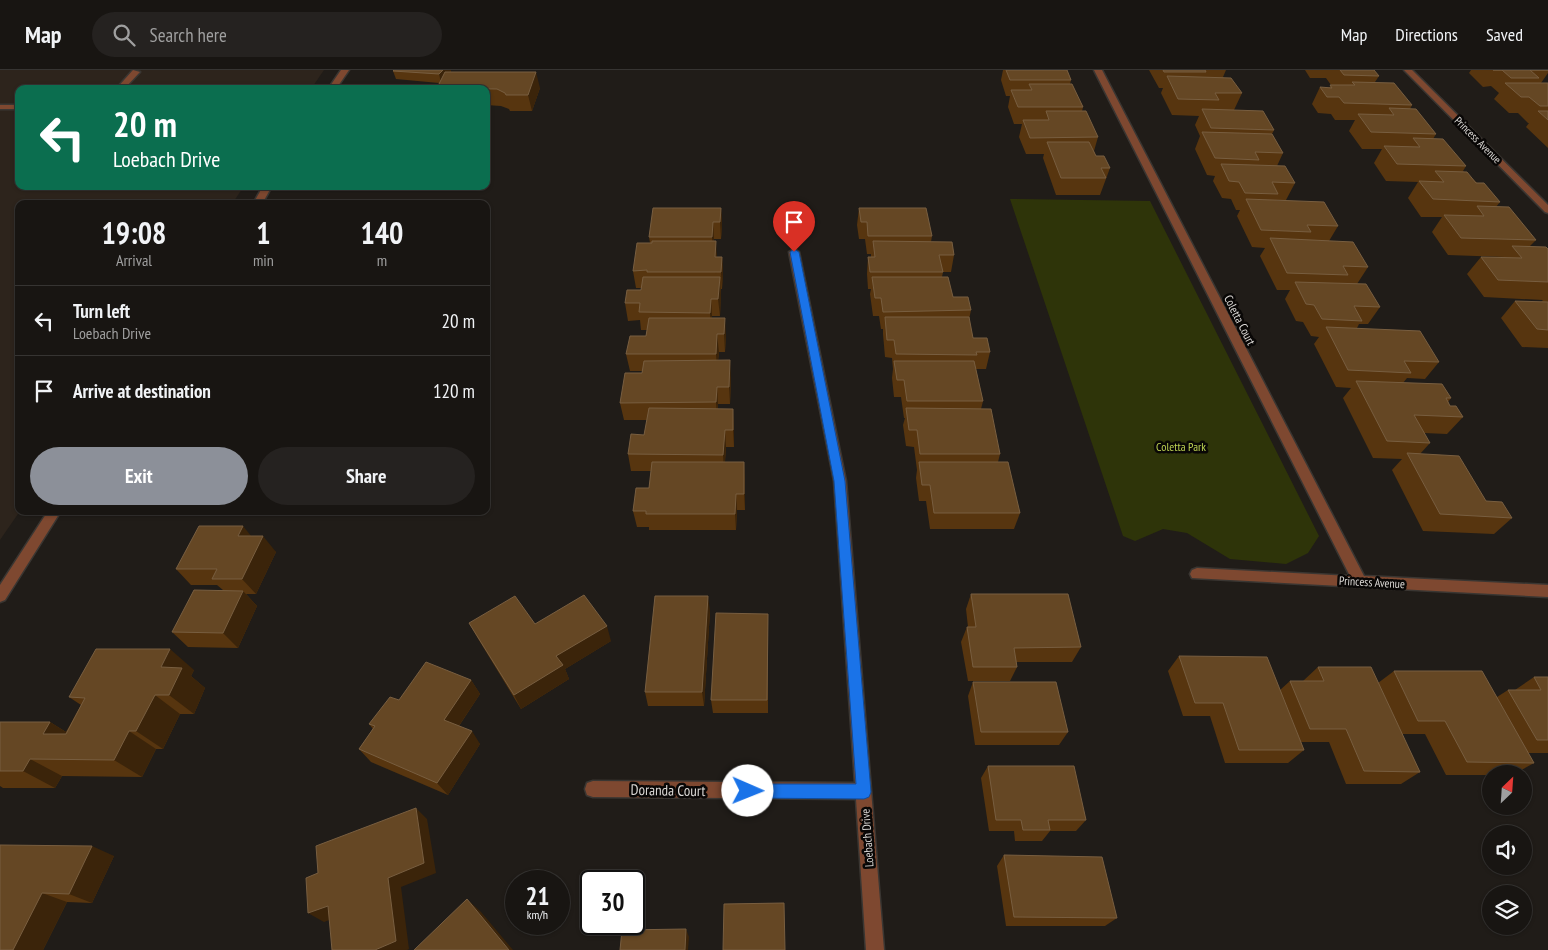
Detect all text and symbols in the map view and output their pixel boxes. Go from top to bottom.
search box [92,12,442,57]
text: Map [25,19,62,50]
icon: search [110,21,138,49]
text: Search here [150,23,227,47]
text: Map [1341,23,1367,46]
text: Directions [1395,23,1458,46]
text: Saved [1486,23,1523,46]
text: 20 m [113,101,177,147]
icon: left [30,105,95,170]
street label: Princess Avenue [1452,114,1505,167]
text: Loebach Drive [113,145,220,173]
pin [773,201,815,252]
icon: arrive [780,208,808,236]
text: 19:08 [102,213,166,252]
text: 1 [256,213,271,252]
text: 140 [360,213,403,252]
text: Arrival [116,250,152,270]
text: min [253,250,274,270]
text: m [377,250,387,270]
street label: Coletta Court [1221,292,1259,348]
text: Turn left [73,299,130,323]
icon: left [30,307,58,335]
text: 20 m [442,309,475,333]
text: Loebach Drive [73,323,151,343]
icon: arrive [30,377,58,405]
text: Arrive at destination [73,379,211,403]
text: 120 m [433,379,475,403]
park label: Coletta Park [1156,439,1206,454]
button: Exit [30,447,248,505]
button: Share [258,447,475,505]
street label: Princess Avenue [1339,573,1405,591]
position arrow [721,764,773,816]
north arrow [1482,765,1532,815]
map controls [1482,765,1532,935]
street label: Doranda Court [630,780,706,800]
street label: Loebach Drive [857,808,877,868]
button: sound [1482,825,1532,875]
speed limit sign: 30 [580,870,645,935]
text: 21 [526,880,549,912]
button: layers [1482,885,1532,935]
text: km/h [527,907,548,922]

